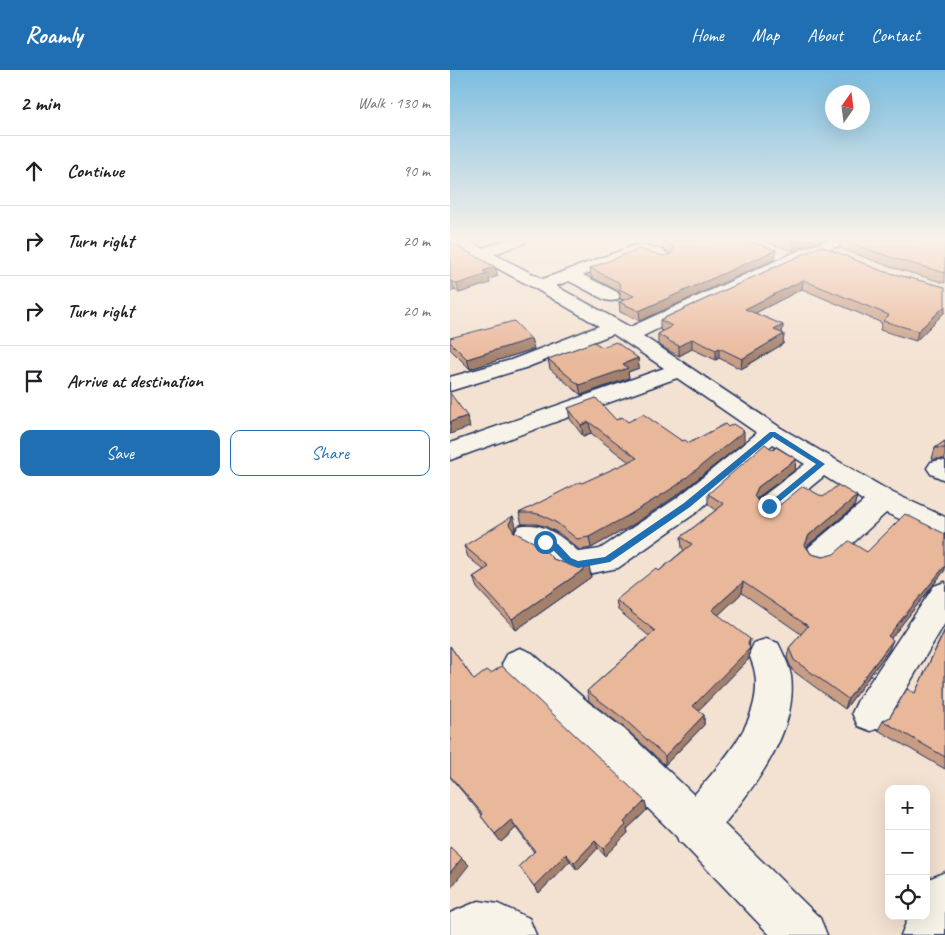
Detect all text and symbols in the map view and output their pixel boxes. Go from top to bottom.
text: Roamly [25,20,82,50]
text: Home [691,24,724,46]
text: Map [752,24,779,46]
text: About [807,24,843,46]
text: Contact [871,24,920,46]
north arrow [825,85,870,130]
text: 2 min [20,90,60,116]
text: Walk · 130 m [358,93,430,113]
icon: ahead [20,157,48,185]
text: Continue [67,159,124,183]
text: 90 m [403,161,430,181]
icon: right [20,227,48,255]
text: Turn right [67,229,134,253]
text: 20 m [403,231,430,251]
icon: right [20,297,48,325]
text: Turn right [67,299,134,323]
text: 20 m [403,301,430,321]
icon: arrive [20,367,48,395]
text: Arrive at destination [67,369,203,393]
button: Save [20,430,220,476]
button: Share [230,430,430,476]
route end [758,495,781,518]
route start [534,531,557,554]
map controls [885,785,930,920]
button: + [885,785,930,830]
button: − [885,830,930,875]
button: locate [885,875,930,920]

